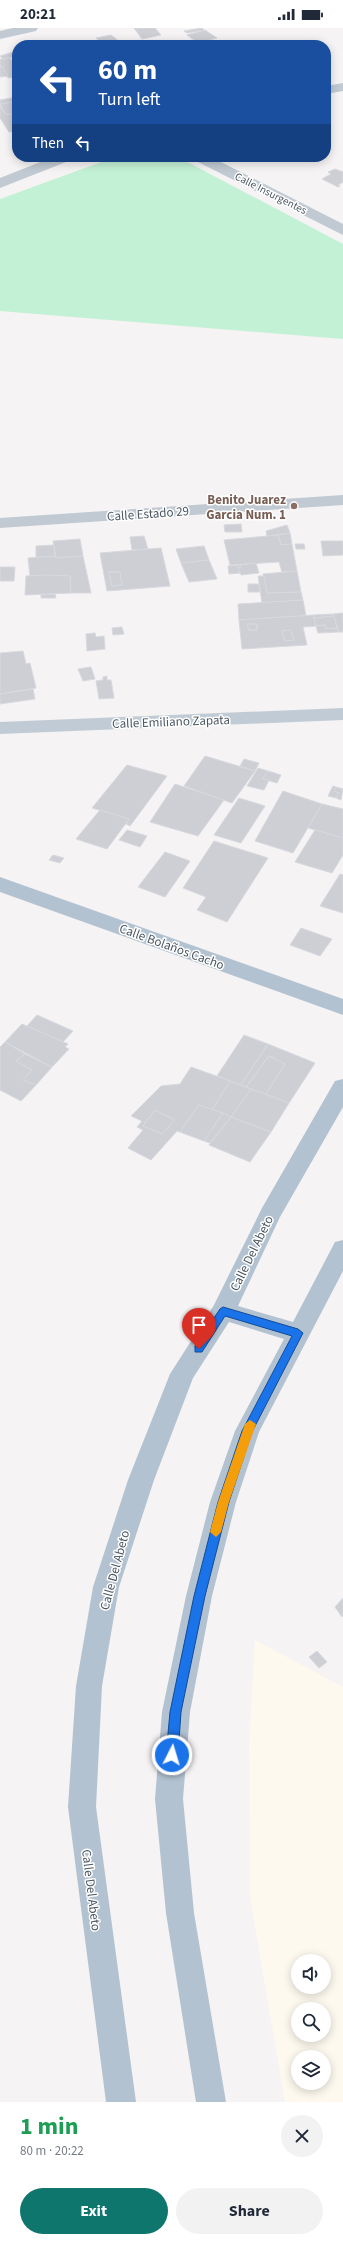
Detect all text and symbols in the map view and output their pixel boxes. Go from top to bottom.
text: 20:21 [20,4,56,25]
text: 60 m [98,50,157,90]
icon: left [32,56,84,108]
text: Turn left [98,87,160,112]
icon: left [72,132,94,154]
text: Then [32,133,64,154]
street label: Calle Insurgentes [232,169,310,218]
place label: Benito Juarez Garcia Num. 1 [206,491,286,524]
marker: Benito Juarez Garcia Num. 1 [289,501,299,511]
street label: Calle Estado 29 [106,502,190,526]
street label: Calle Emiliano Zapata [112,711,230,733]
street label: Calle Bolaños Cacho [117,920,227,974]
street label: Calle Del Abeto [226,1213,278,1294]
pin [182,1308,216,1349]
icon: arrive [188,1314,210,1336]
street label: Calle Del Abeto [96,1528,134,1612]
position arrow [151,1734,193,1776]
street label: Calle Del Abeto [77,1848,105,1932]
map controls [291,1954,331,2090]
button: sound [291,1954,331,1994]
button: search [291,2002,331,2042]
button: layers [291,2050,331,2090]
text: 1 min [20,2109,78,2144]
button: close [281,2115,323,2157]
text: 80 m · 20:22 [20,2142,84,2160]
button: Exit [20,2188,168,2234]
button: Share [176,2188,323,2234]

